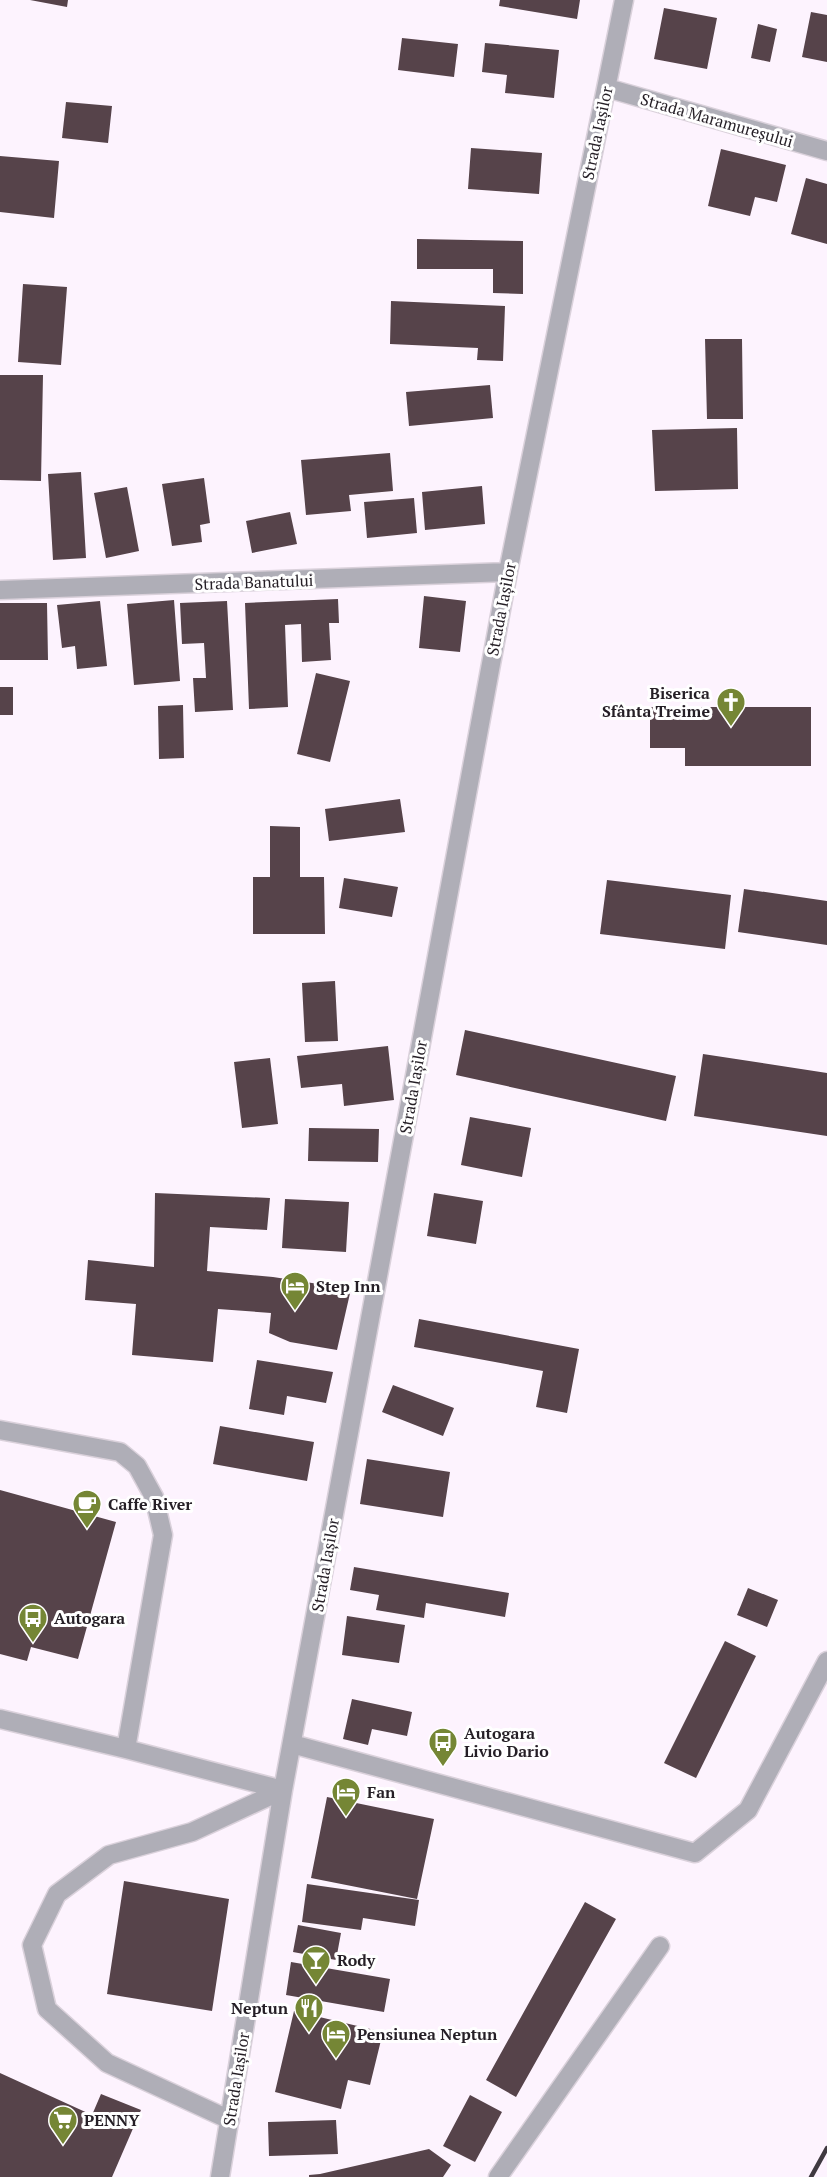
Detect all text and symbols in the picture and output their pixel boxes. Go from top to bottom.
street label: Strada Iașilor [576,83,618,182]
street label: Strada Maramureșului [638,88,796,152]
street label: Strada Iașilor [481,560,521,658]
street label: Strada Banatului [194,569,314,595]
place label: Biserica Sfânta Treime [602,682,710,722]
church icon: Biserica Sfânta Treime [715,686,747,728]
street label: Strada Iașilor [394,1038,432,1136]
hotel icon: Step Inn [279,1270,311,1312]
place label: Step Inn [316,1275,381,1297]
cafe icon: Caffe River [71,1488,103,1530]
place label: Caffe River [108,1493,192,1515]
street label: Strada Iașilor [306,1516,344,1614]
bus stop icon: Autogara [17,1602,49,1644]
place label: Autogara [54,1607,125,1629]
place label: Autogara Livio Dario [464,1722,549,1762]
bus stop icon: Autogara Livio Dario [427,1726,459,1768]
hotel icon: Fan [330,1776,362,1818]
place label: Fan [367,1781,396,1803]
bar icon: Rody [300,1944,332,1986]
place label: Rody [337,1949,376,1971]
restaurant icon: Neptun [293,1992,325,2034]
place label: Neptun [231,1997,289,2019]
hotel icon: Pensiunea Neptun [320,2018,352,2060]
place label: Pensiunea Neptun [357,2023,498,2045]
street label: Strada Iașilor [218,2030,254,2128]
supermarket icon: PENNY [47,2104,79,2146]
place label: PENNY [84,2109,140,2131]

